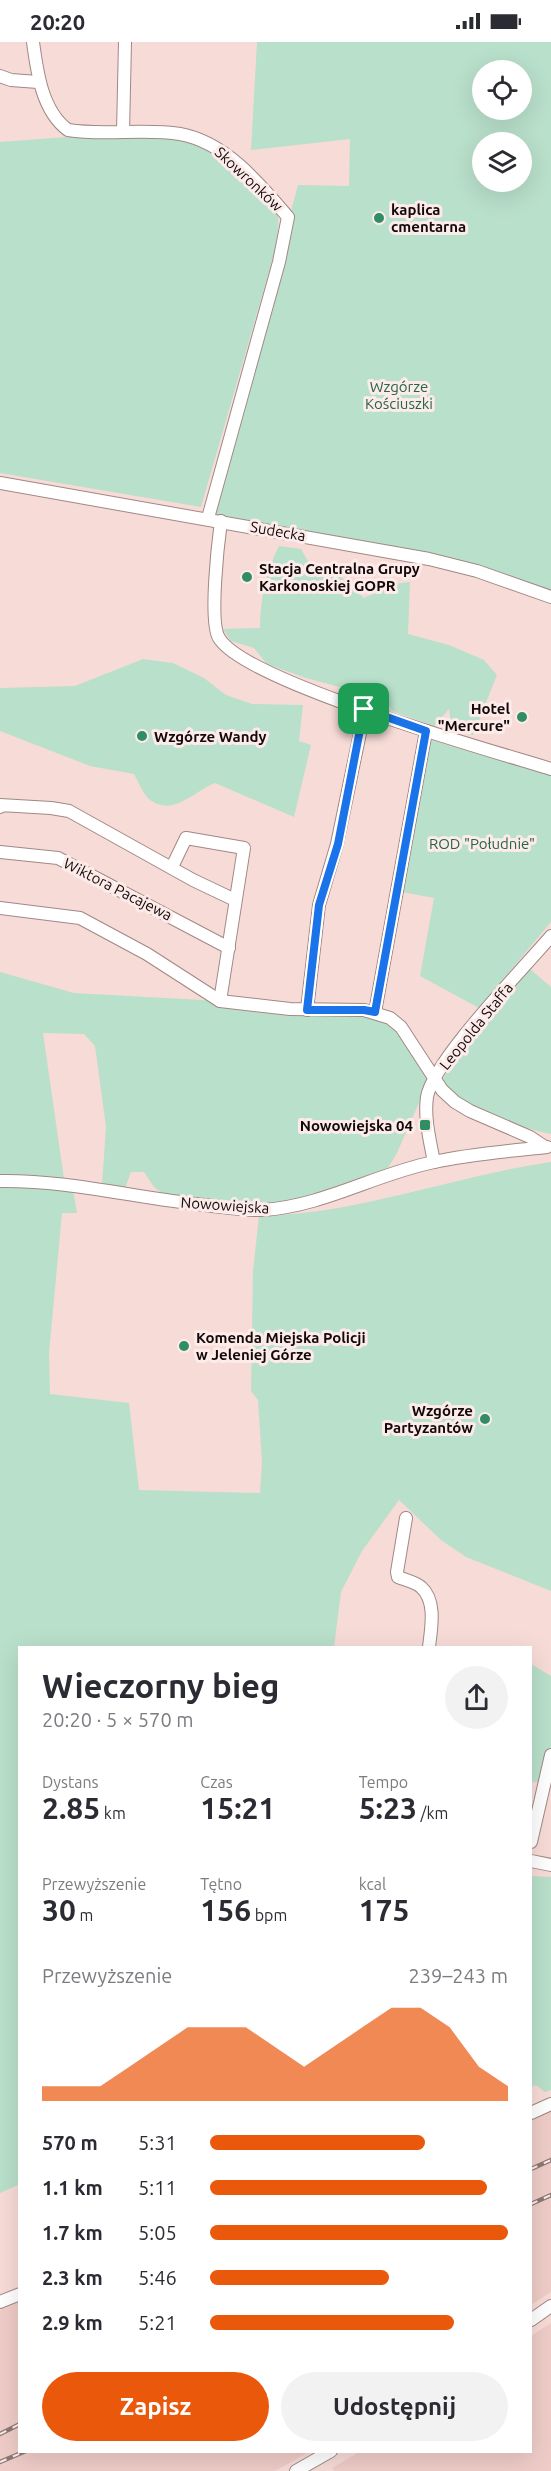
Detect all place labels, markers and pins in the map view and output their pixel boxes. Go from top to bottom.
place label: kaplica cmentarna [391,201,466,235]
marker: kaplica cmentarna [372,211,386,225]
place label: Stacja Centralna Grupy Karkonoskiej GOPR [259,560,420,594]
marker: Stacja Centralna Grupy Karkonoskiej GOPR [240,570,254,584]
pin [338,683,389,734]
place label: Hotel "Mercure" [438,700,510,734]
marker: Hotel "Mercure" [515,710,529,724]
place label: Wzgórze Wandy [154,728,266,745]
marker: Wzgórze Wandy [135,729,149,743]
place label: Nowowiejska 04 [300,1117,413,1134]
marker: Nowowiejska 04 [418,1118,432,1132]
place label: Komenda Miejska Policji w Jeleniej Górze [196,1329,366,1363]
marker: Komenda Miejska Policji w Jeleniej Górze [177,1339,191,1353]
place label: Wzgórze Partyzantów [384,1402,473,1436]
marker: Wzgórze Partyzantów [478,1412,492,1426]

